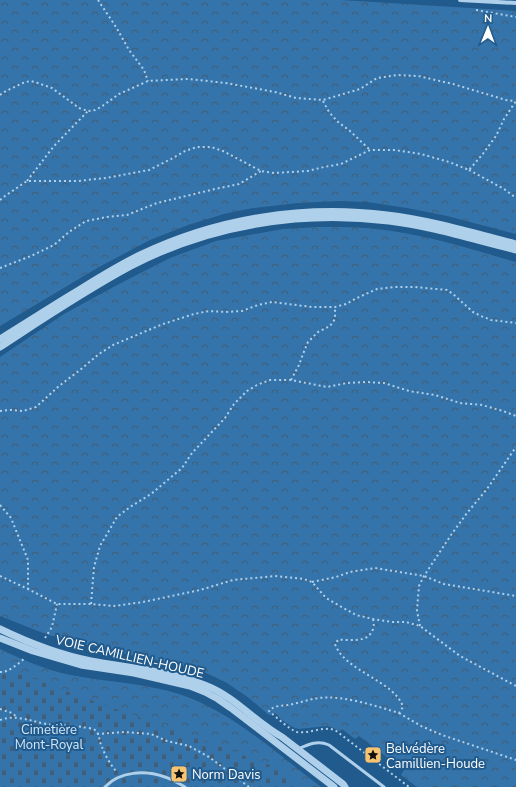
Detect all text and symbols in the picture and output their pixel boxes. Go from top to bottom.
north arrow [468,8,508,48]
text: N [484,11,492,26]
street label: VOIE CAMILLIEN-HOUDE [53,631,206,683]
park label: Cimetière Mont-Royal [15,721,83,754]
place label: Belvédère Camillien-Houde [386,740,485,773]
place icon: Belvédère Camillien-Houde [363,745,383,765]
place icon: Norm Davis [169,764,189,784]
place label: Norm Davis [192,766,260,784]

